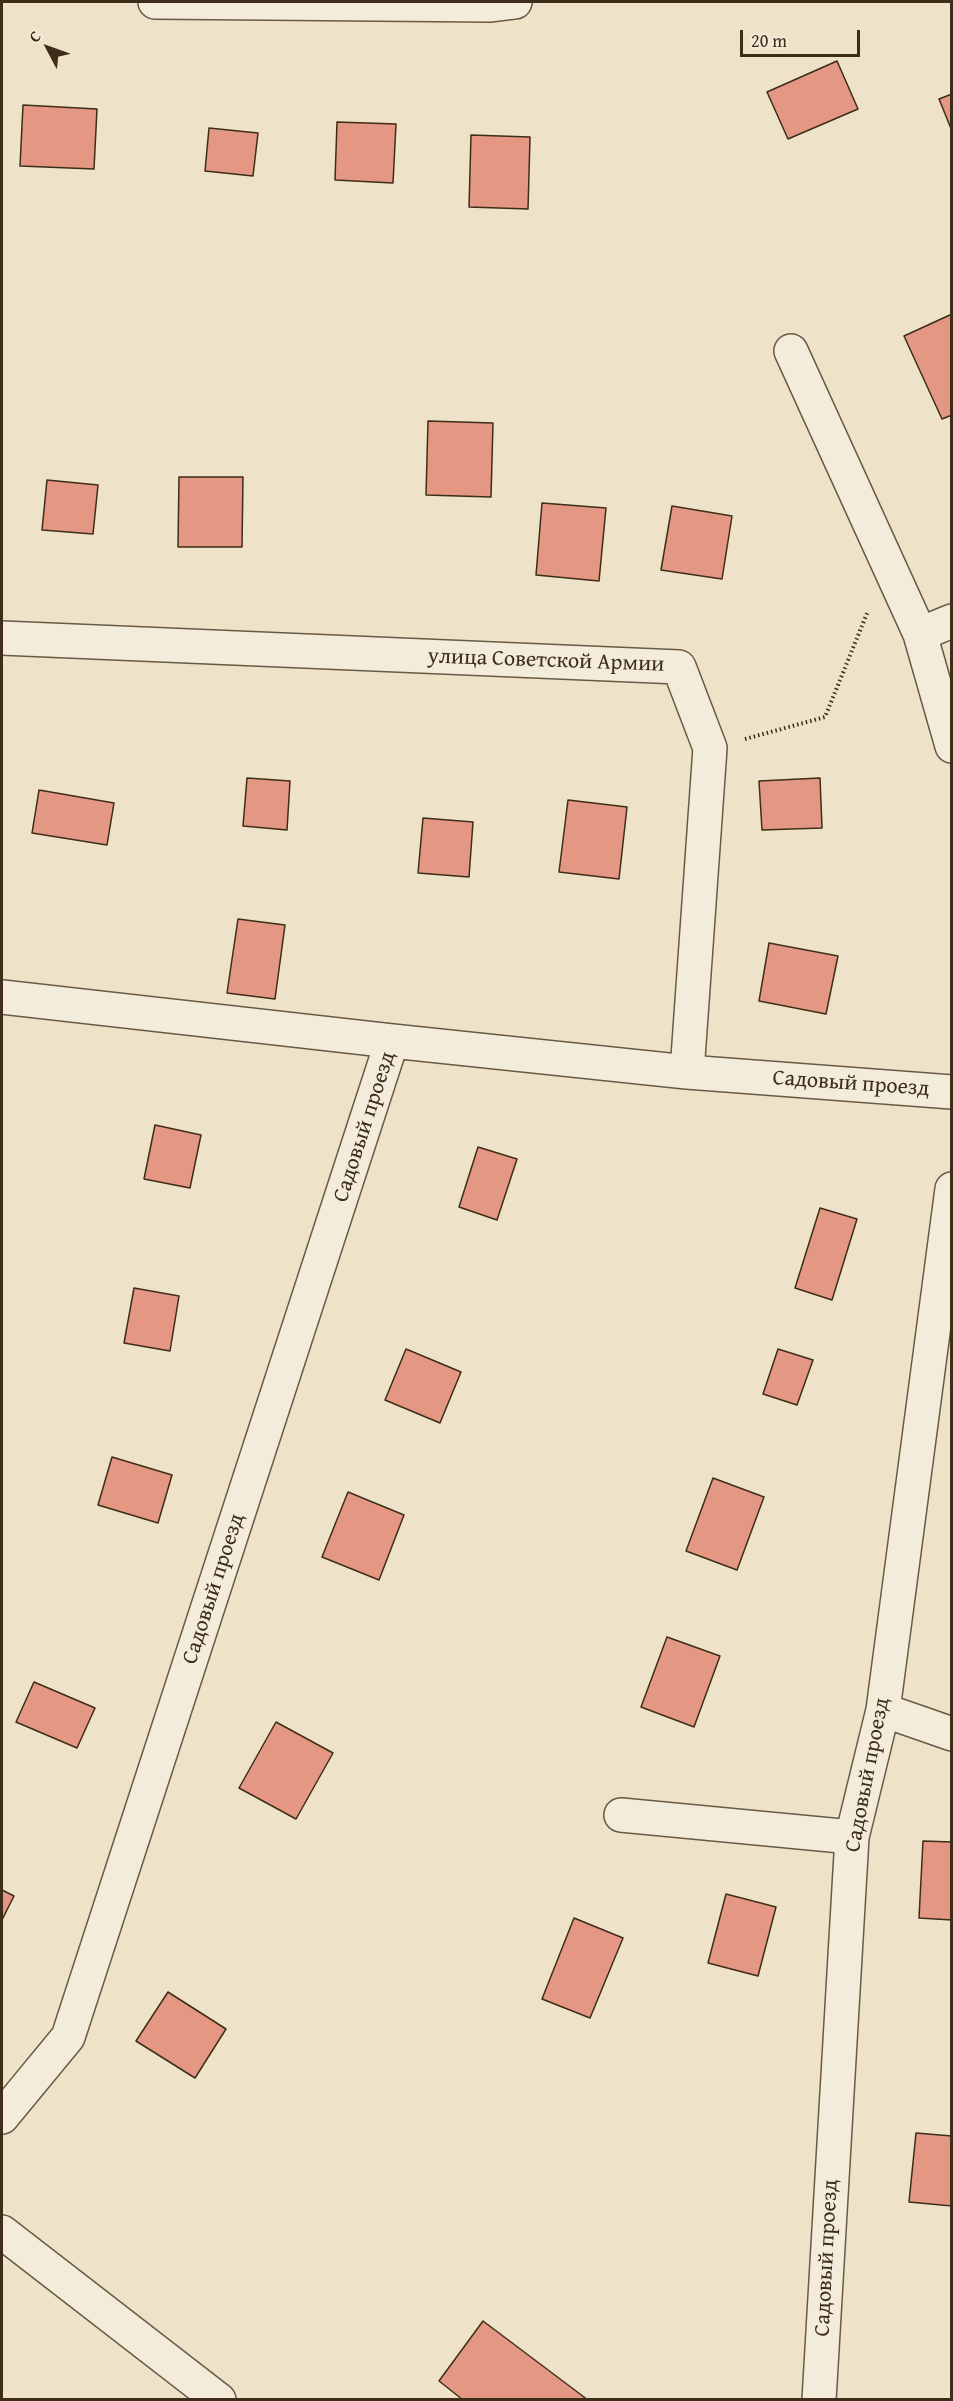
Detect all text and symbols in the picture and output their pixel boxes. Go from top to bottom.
north arrow [18,18,78,78]
scale bar [743,18,863,56]
text: С [22,25,46,47]
text: 20 m [751,27,787,54]
street label: улица Советской Армии [427,644,665,678]
street label: Садовый проезд [328,1048,402,1206]
street label: Садовый проезд [772,1065,930,1103]
street label: Садовый проезд [177,1510,251,1668]
street label: Садовый проезд [840,1695,896,1855]
street label: Садовый проезд [810,2179,844,2337]

